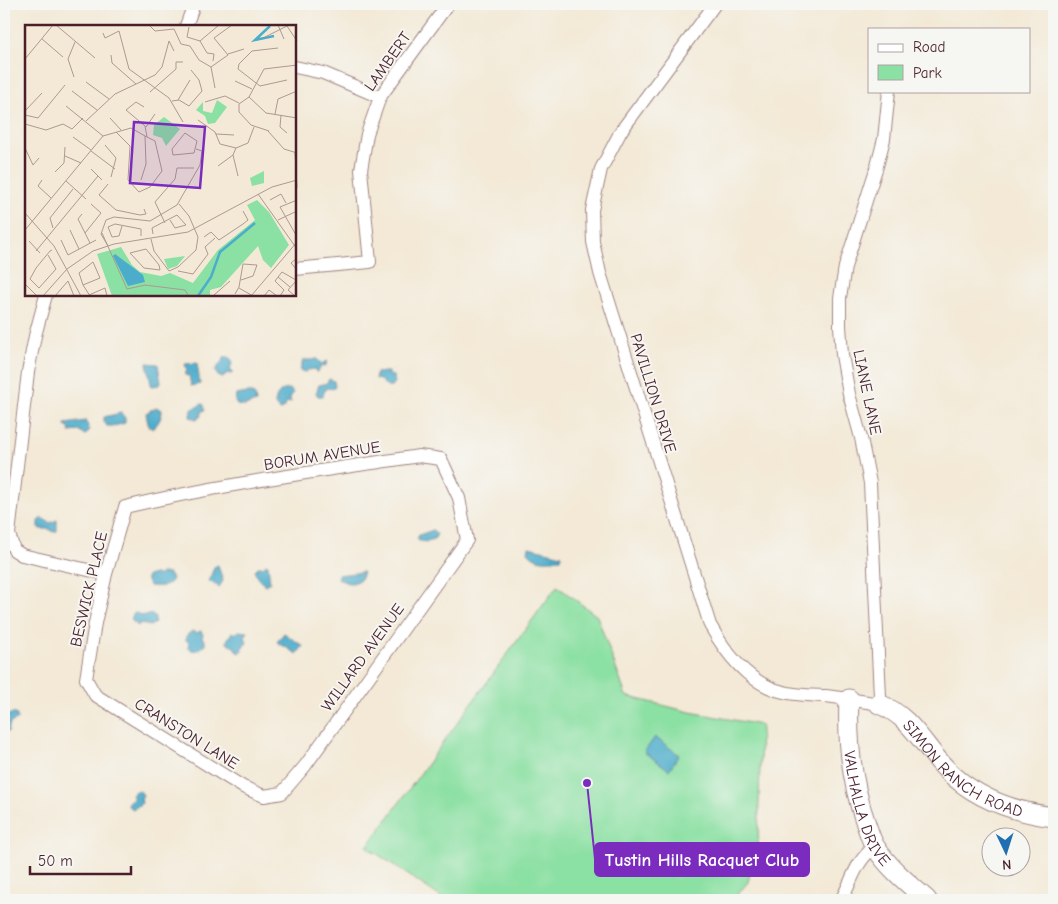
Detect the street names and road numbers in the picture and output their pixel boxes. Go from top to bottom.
street label: LAMBERT [361,28,415,95]
street label: PAVILLION DRIVE [626,331,680,455]
street label: LIANE LANE [849,348,885,437]
street label: BORUM AVENUE [263,438,382,474]
street label: BESWICK PLACE [67,529,111,649]
street label: WILLARD AVENUE [318,600,408,715]
street label: CRANSTON LANE [131,695,242,773]
street label: SIMON RANCH ROAD [899,716,1025,821]
street label: VALHALLA DRIVE [840,750,894,870]

